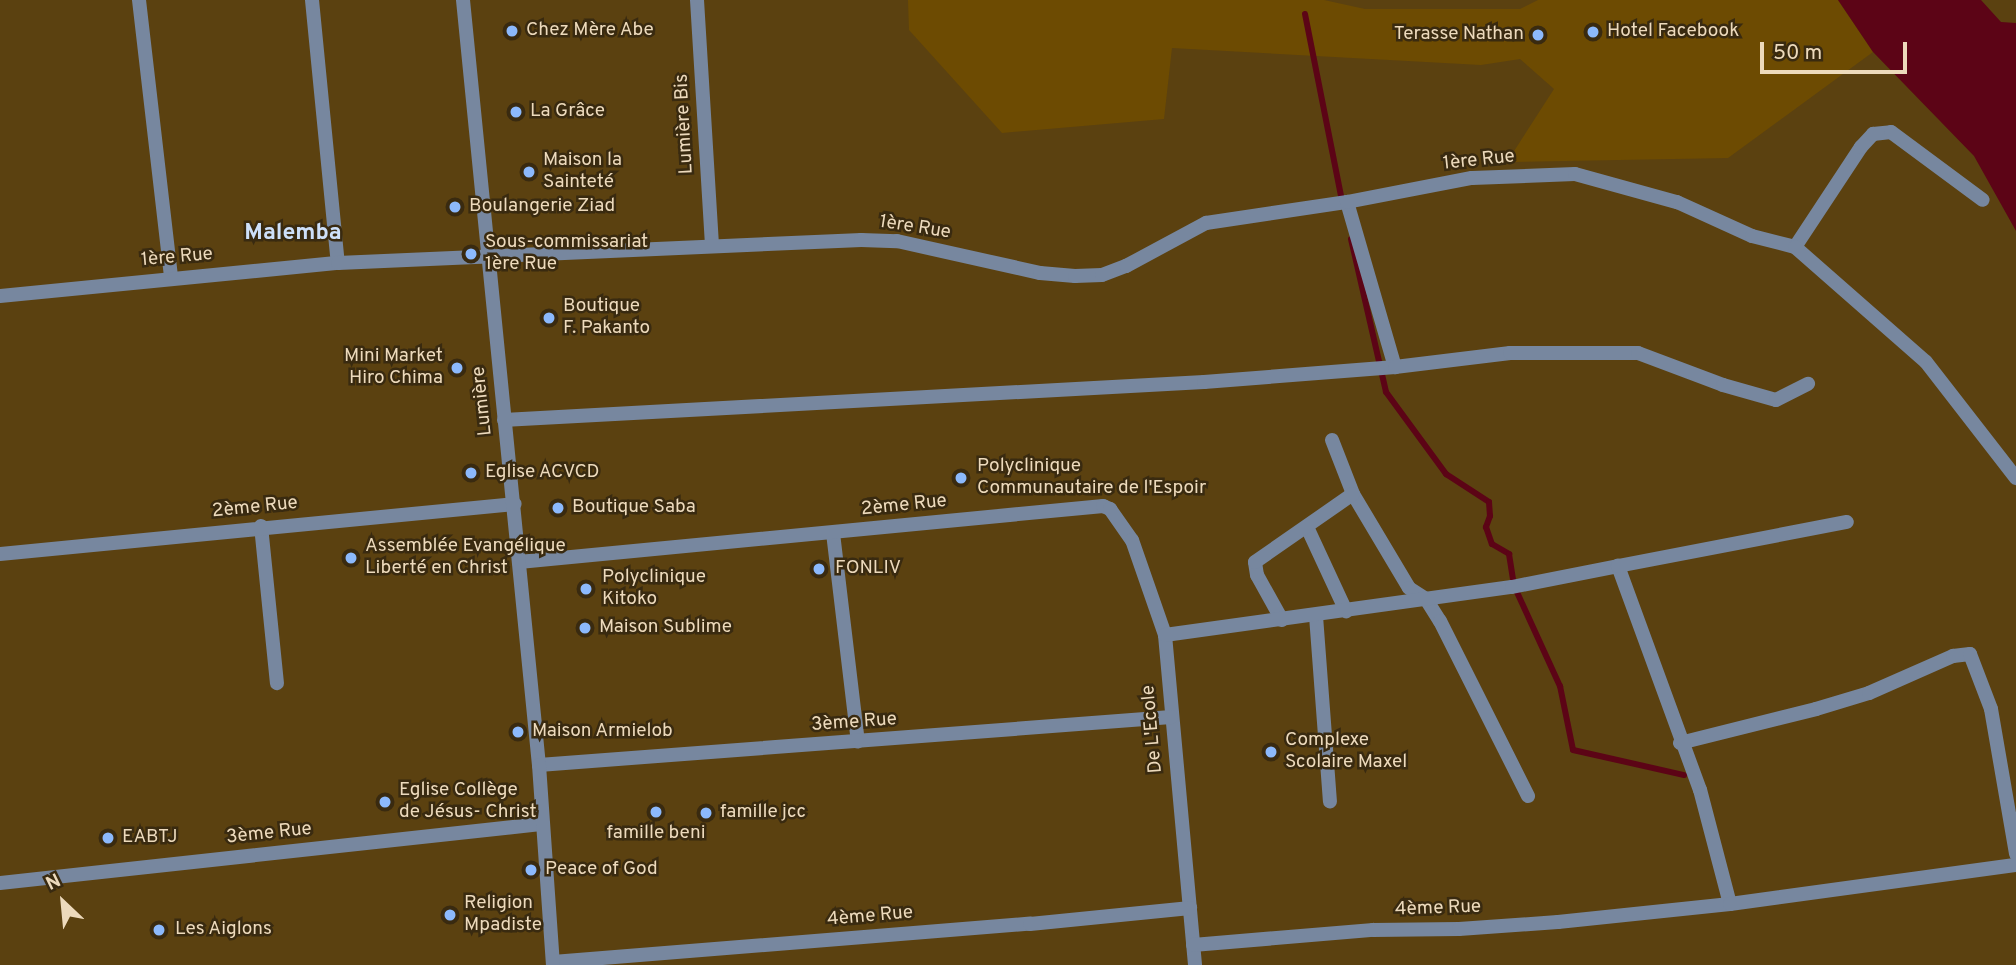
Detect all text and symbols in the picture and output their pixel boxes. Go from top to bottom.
place label: Chez Mère Abe [526,20,655,42]
place label: Hotel Facebook [1607,21,1739,43]
marker: Chez Mère Abe [504,23,520,39]
place label: Terasse Nathan [1394,24,1524,46]
marker: Hotel Facebook [1585,24,1601,40]
marker: Terasse Nathan [1530,27,1546,43]
scale bar [1764,28,1911,72]
text: 50 m [1773,40,1822,67]
street label: Lumière Bis [671,73,699,175]
place label: La Grâce [530,101,605,123]
marker: La Grâce [508,104,524,120]
street label: 1ère Rue [1442,146,1516,176]
place label: Maison la Sainteté [543,150,622,194]
marker: Maison la Sainteté [521,164,537,180]
place label: Boulangerie Ziad [469,196,615,218]
marker: Boulangerie Ziad [447,199,463,215]
street label: 1ère Rue [878,211,952,245]
district label: Malemba [244,220,342,248]
place label: Sous-commissariat 1ère Rue [485,232,648,276]
street label: 1ère Rue [140,244,214,272]
marker: Sous-commissariat 1ère Rue [463,246,479,262]
place label: Boutique F. Pakanto [563,296,650,340]
marker: Boutique F. Pakanto [541,310,557,326]
place label: Mini Market Hiro Chima [344,346,443,390]
marker: Mini Market Hiro Chima [449,360,465,376]
street label: Lumière [468,365,498,437]
place label: Polyclinique Communautaire de l'Espoir [977,456,1206,500]
place label: Eglise ACVCD [485,462,600,484]
marker: Eglise ACVCD [463,465,479,481]
marker: Polyclinique Communautaire de l'Espoir [951,468,971,488]
street label: 2ème Rue [860,490,948,522]
street label: 2ème Rue [211,492,299,524]
place label: Boutique Saba [572,497,696,519]
marker: Boutique Saba [550,500,566,516]
place label: Assemblée Evangélique Liberté en Christ [365,536,566,580]
marker: Assemblée Evangélique Liberté en Christ [343,550,359,566]
place label: FONLIV [835,558,901,580]
marker: FONLIV [809,559,829,579]
place label: Polyclinique Kitoko [602,567,706,611]
marker: Polyclinique Kitoko [576,579,596,599]
place label: Maison Sublime [599,617,732,639]
marker: Maison Sublime [577,620,593,636]
street label: De L'Ecole [1138,684,1168,774]
street label: 3ème Rue [810,709,898,737]
place label: Maison Armielob [532,721,674,743]
marker: Maison Armielob [510,724,526,740]
place label: Complexe Scolaire Maxel [1285,730,1407,774]
marker: Complexe Scolaire Maxel [1263,744,1279,760]
place label: Eglise Collège de Jésus- Christ [399,780,537,824]
marker: Eglise Collège de Jésus- Christ [377,794,393,810]
place label: famille jcc [720,802,806,824]
marker: famille beni [648,804,664,820]
marker: famille jcc [698,805,714,821]
street label: 3ème Rue [225,818,313,850]
place label: famille beni [607,823,705,845]
place label: EABTJ [122,827,178,849]
marker: EABTJ [100,830,116,846]
place label: Peace of God [545,859,658,881]
marker: Peace of God [523,862,539,878]
north arrow [28,867,98,937]
text: N [42,869,65,897]
place label: Religion Mpadiste [464,893,542,937]
street label: 4ème Rue [1394,896,1482,922]
street label: 4ème Rue [826,902,914,932]
marker: Religion Mpadiste [442,907,458,923]
place label: Les Aiglons [175,919,273,941]
marker: Les Aiglons [149,920,169,940]

